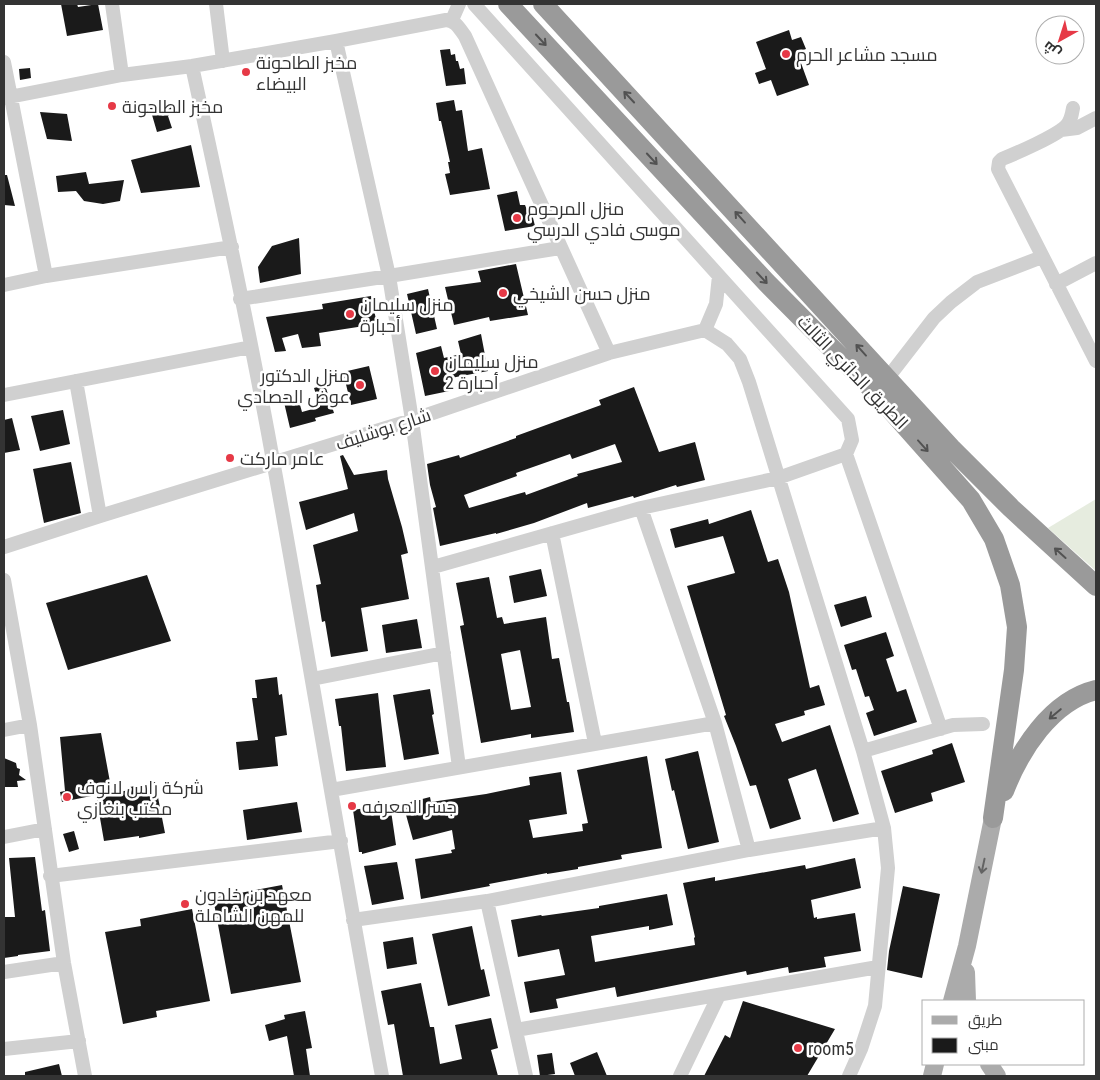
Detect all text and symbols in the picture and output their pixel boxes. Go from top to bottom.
north arrow [1035,15,1085,65]
one-way arrow [535,33,547,46]
text: ش [1040,37,1064,62]
place label: مسجد مشاعر الحرم [796,44,938,67]
marker: مسجد مشاعر الحرم [780,48,792,60]
place label: مخبز الطاحونة البيضاء [256,52,357,94]
marker: مخبز الطاحونة البيضاء [240,66,252,78]
one-way arrow [624,91,635,104]
place label: مخبز الطاحونة [122,96,223,118]
marker: مخبز الطاحونة [106,100,118,112]
one-way arrow [646,152,658,165]
place label: منزل المرحوم موسى فادي الدرسي [527,198,681,244]
one-way arrow [734,210,746,223]
marker: منزل المرحوم موسى فادي الدرسي [511,212,523,224]
one-way arrow [756,271,768,284]
place label: منزل حسن الشيخي [513,283,651,308]
marker: منزل حسن الشيخي [497,287,509,299]
place label: منزل سليمان أحبارة [360,294,454,337]
marker: منزل سليمان أحبارة [344,308,356,320]
street label: الطريق الدائري الثالث [790,311,913,436]
one-way arrow [855,343,867,356]
place label: منزل سليمان أحبارة 2 [445,351,539,394]
place label: منزل الدكتور عوض الحصادي [237,365,350,411]
marker: منزل سليمان أحبارة 2 [429,365,441,377]
marker: منزل الدكتور عوض الحصادي [354,379,366,391]
street label: شارع بوشليف [333,404,434,456]
one-way arrow [917,439,929,452]
place label: عامر ماركت [240,448,325,470]
marker: عامر ماركت [224,452,236,464]
one-way arrow [1054,547,1067,559]
one-way arrow [1049,709,1062,720]
place label: شركة راس لانوف مكتب بنغازي [77,777,204,823]
marker: شركة راس لانوف مكتب بنغازي [61,791,73,803]
place label: جسر المعرفه [362,796,457,818]
marker: جسر المعرفه [346,800,358,812]
one-way arrow [978,858,987,874]
place label: معهد بن خلدون للمهن الشاملة [195,884,312,927]
marker: معهد بن خلدون للمهن الشاملة [179,898,191,910]
legend [922,1000,1085,1065]
text: طريق [968,1011,1002,1030]
text: مبنى [968,1036,999,1055]
place label: room5 [808,1038,854,1059]
marker: room5 [792,1042,804,1054]

